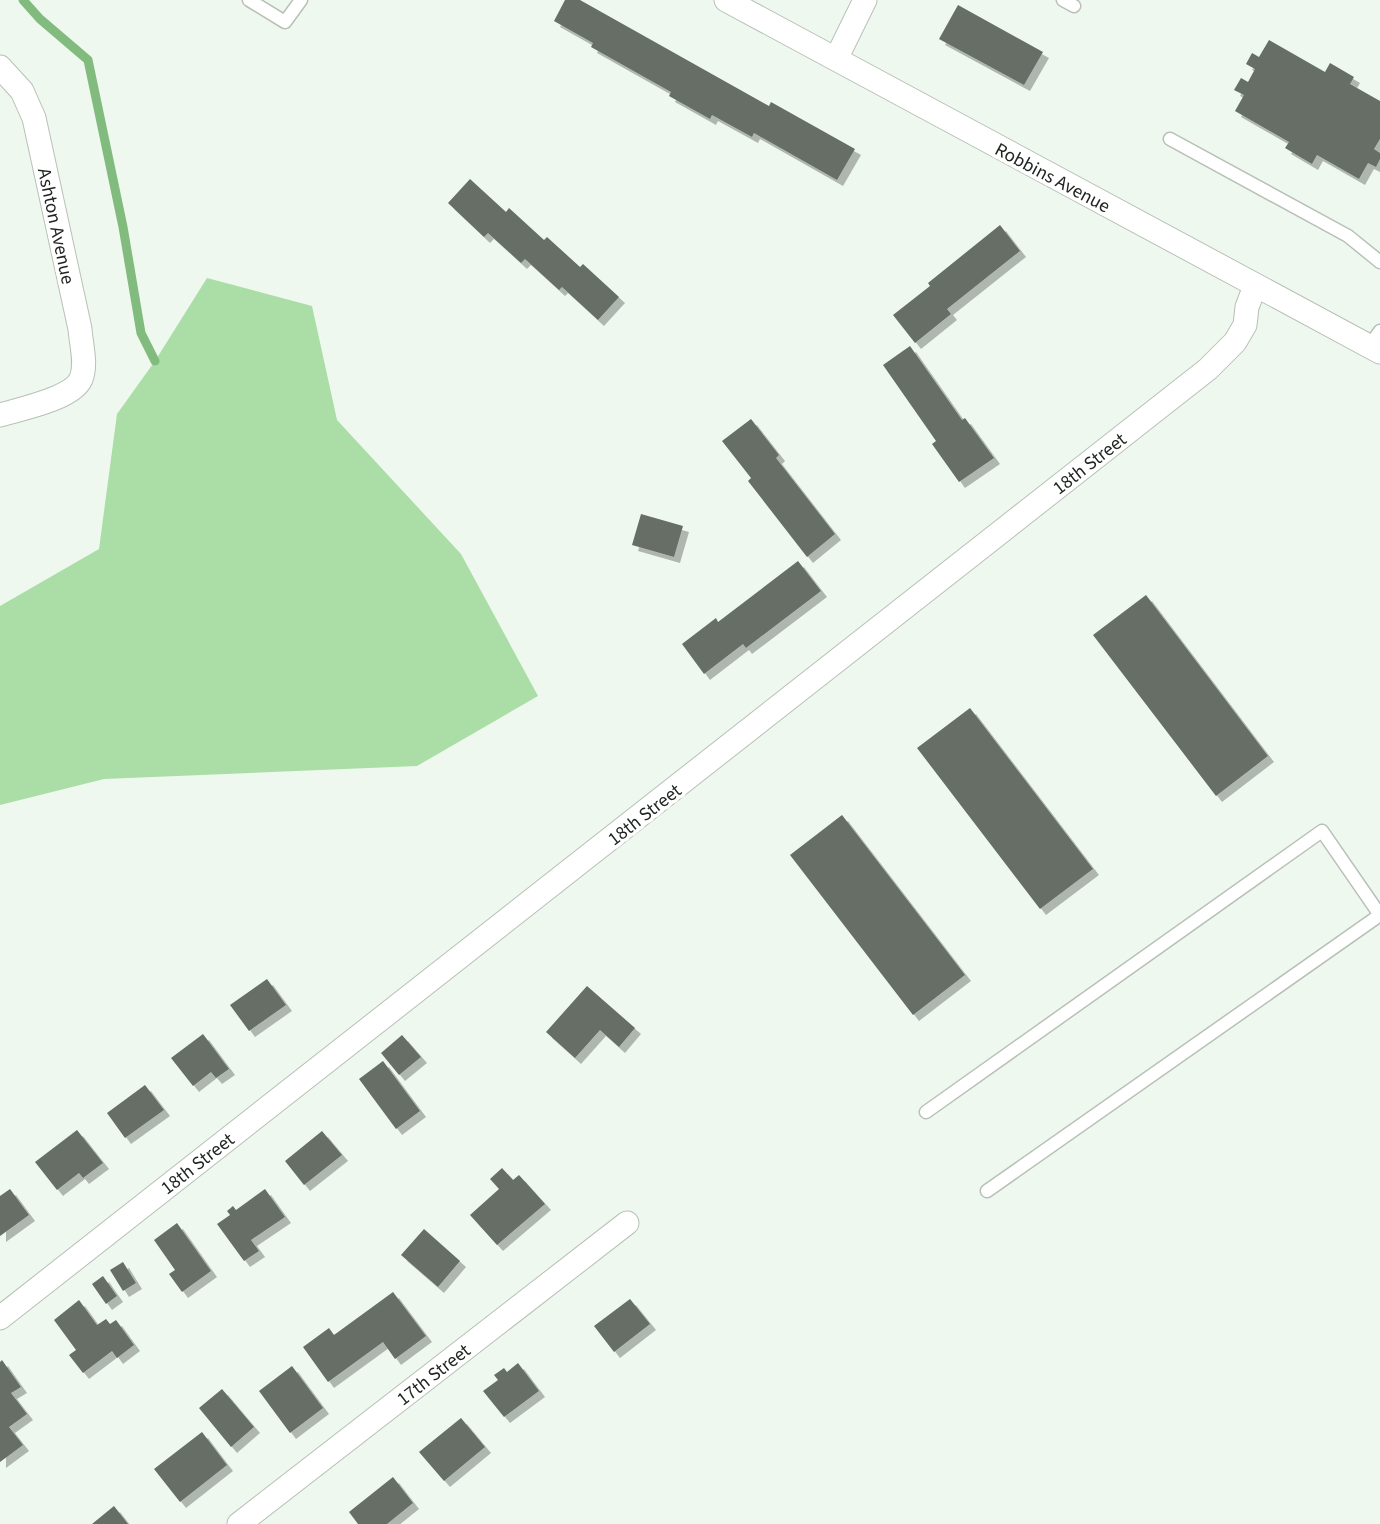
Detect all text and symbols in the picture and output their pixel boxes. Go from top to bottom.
street label: Robbins Avenue [990,137,1115,220]
street label: Ashton Avenue [30,166,81,287]
street label: 18th Street [1047,426,1133,502]
street label: 18th Street [602,777,688,853]
street label: 18th Street [155,1126,241,1202]
street label: 17th Street [391,1337,477,1413]

